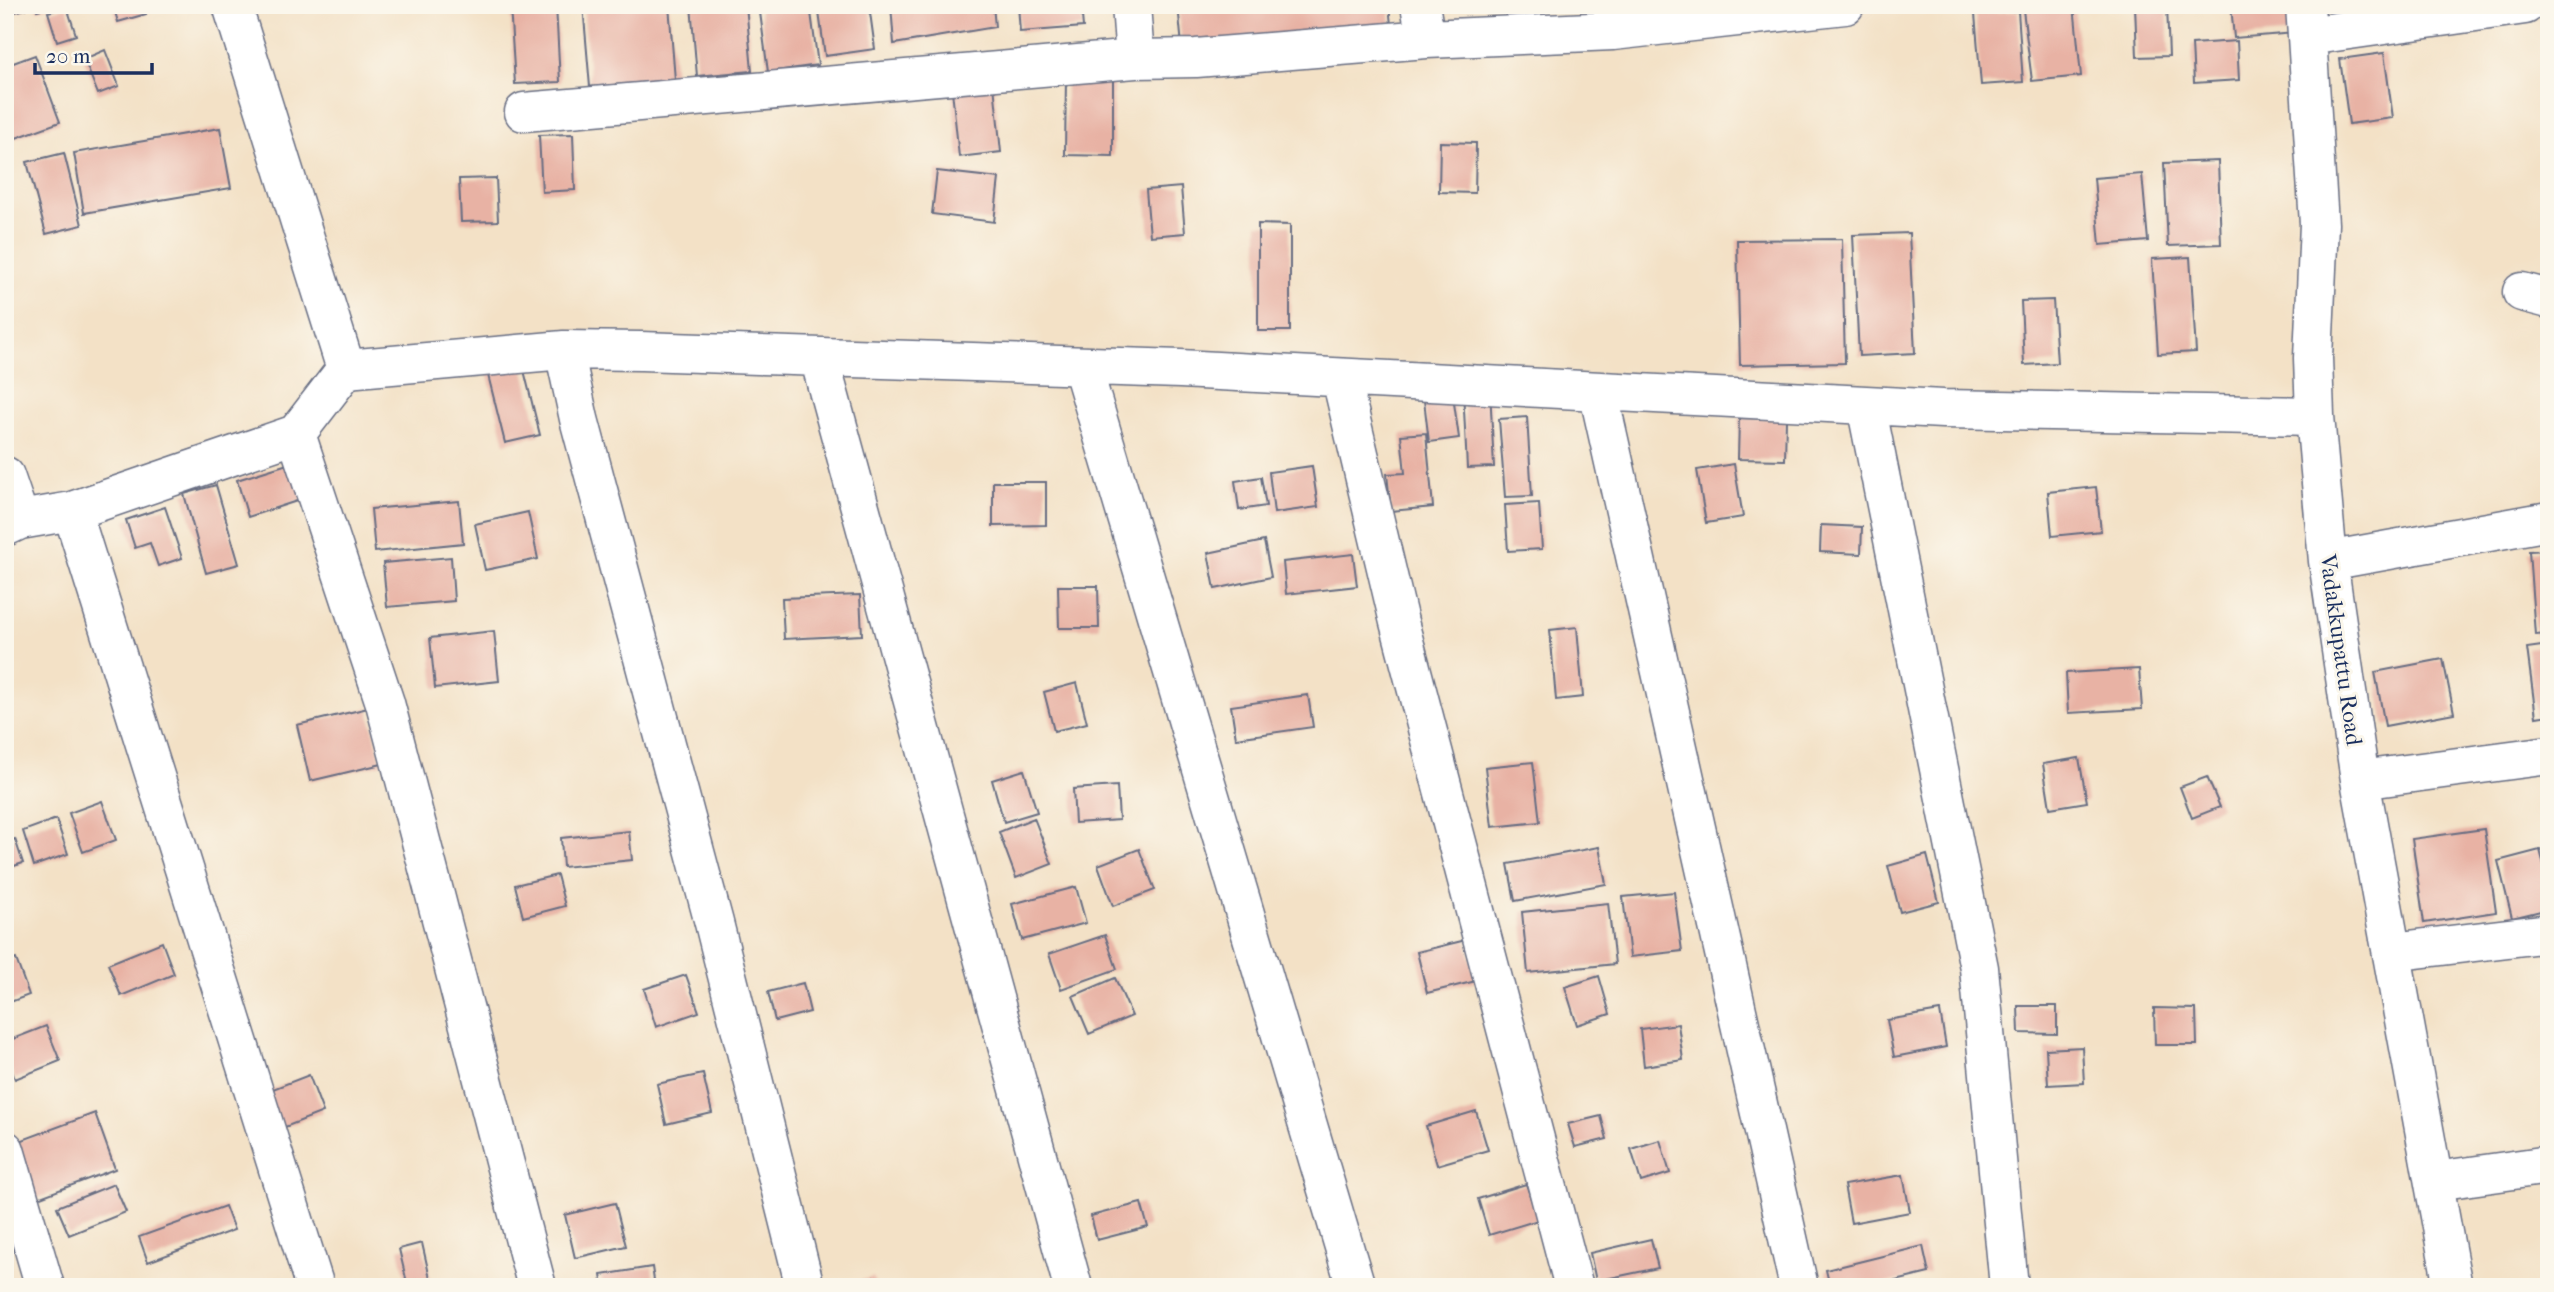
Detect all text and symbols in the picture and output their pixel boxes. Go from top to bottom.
scale bar [35,32,152,76]
text: 20 m [46,44,91,68]
street label: Vadakkupattu Road [2314,552,2368,748]

